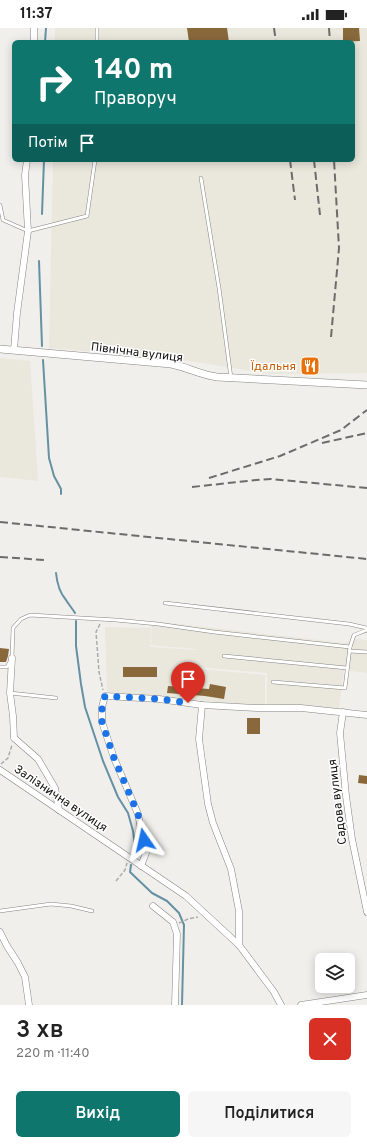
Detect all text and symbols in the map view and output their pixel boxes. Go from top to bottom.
text: 11:37 [20,5,52,24]
text: 140 m [94,53,173,89]
icon: right [28,56,80,108]
text: Праворуч [94,88,177,111]
icon: arrive [76,132,98,154]
text: Потім [28,134,68,153]
street label: Північна вулиця [90,339,184,367]
restaurant icon: Їдальня [299,355,321,377]
place label: Їдальня [251,359,296,375]
pin [171,662,205,703]
icon: arrive [177,668,199,690]
street label: Садова вулиця [325,758,351,846]
street label: Залізнична вулиця [10,762,110,836]
position arrow [123,819,165,861]
map controls [315,953,355,993]
button: layers [315,953,355,993]
text: 3 хв [16,1016,64,1046]
button: close [309,1018,351,1060]
text: 220 m · 11:40 [16,1046,89,1062]
button: Вихід [16,1091,180,1137]
button: Поділитися [188,1091,351,1137]

